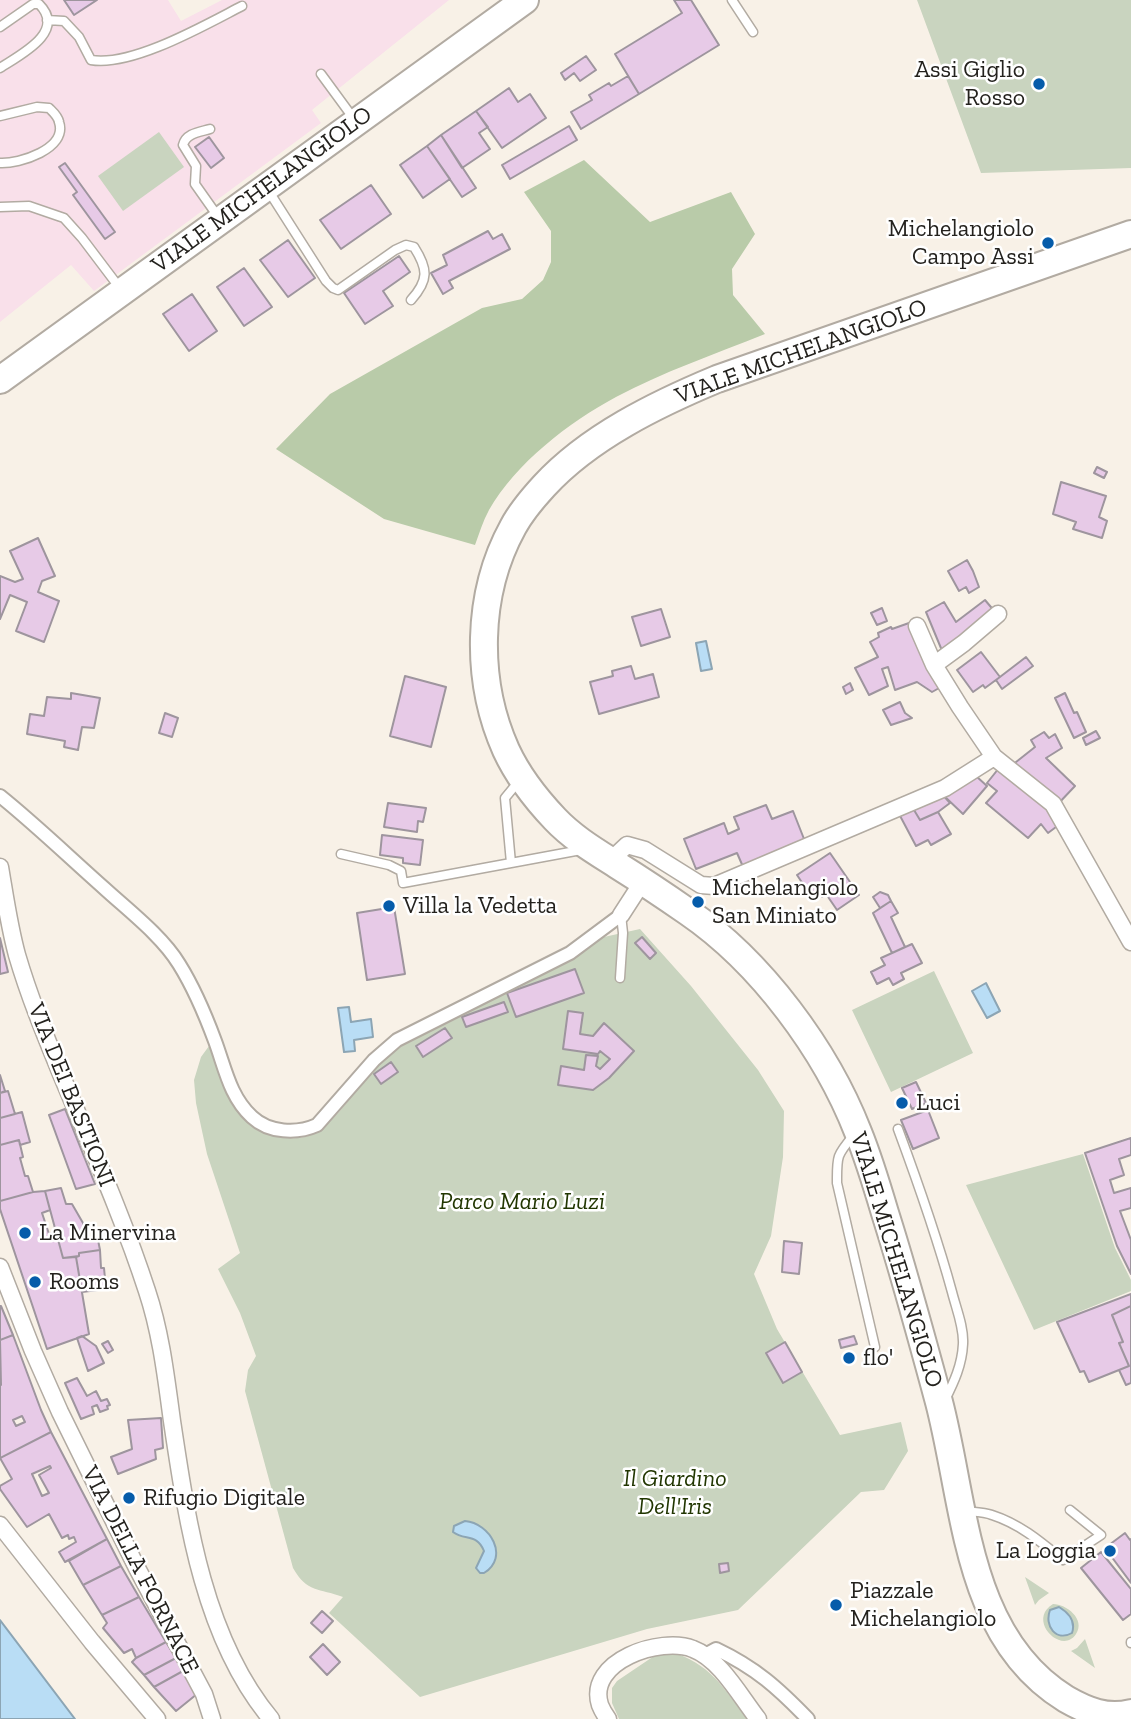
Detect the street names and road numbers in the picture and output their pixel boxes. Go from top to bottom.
street label: VIALE MICHELANGIOLO [146,100,378,280]
street label: VIALE MICHELANGIOLO [671,293,931,411]
street label: VIA DEI BASTIONI [21,999,121,1191]
street label: VIALE MICHELANGIOLO [843,1129,949,1391]
street label: VIA DELLA FORNACE [75,1461,205,1679]

